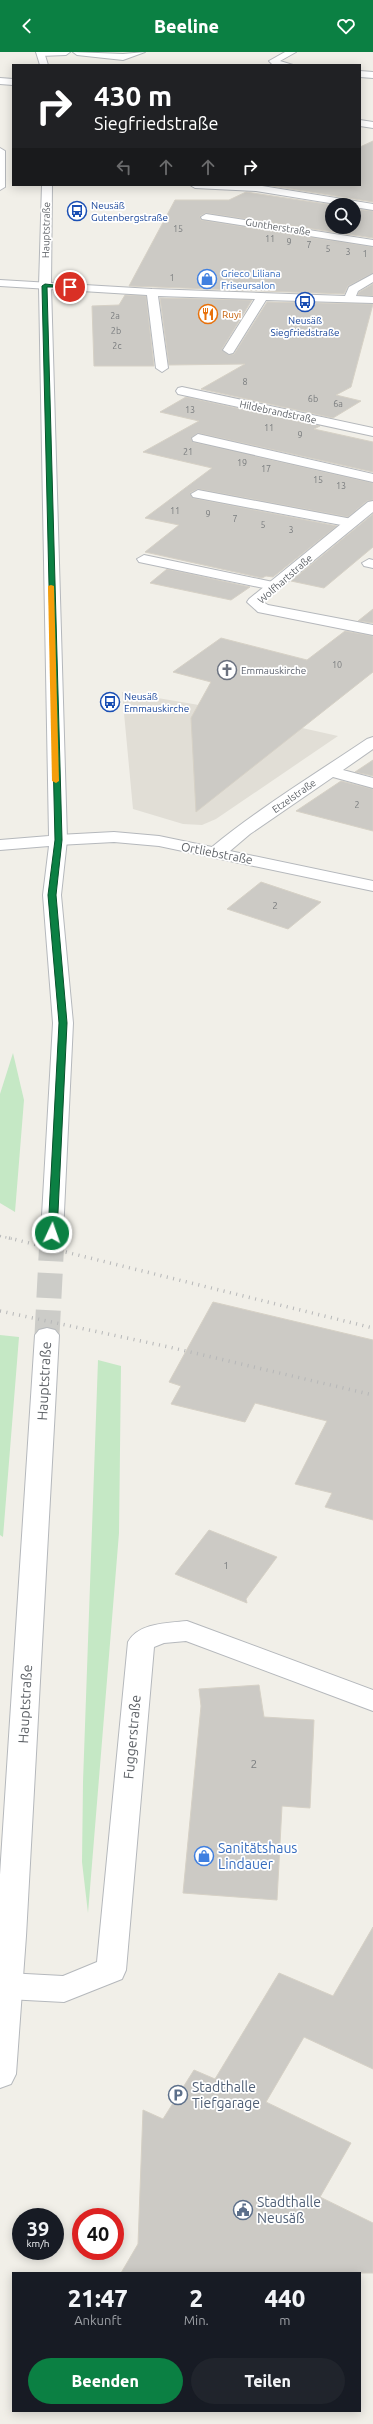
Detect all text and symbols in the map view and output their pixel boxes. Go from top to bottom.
icon: back [16,15,38,37]
icon: heart [335,15,357,37]
text: Beeline [154,16,219,36]
icon: right [28,80,80,132]
text: 430 m [94,80,172,111]
text: Siegfriedstraße [94,113,218,133]
icon: left [113,156,135,178]
icon: ahead [155,156,177,178]
icon: ahead [197,156,219,178]
icon: right [239,156,261,178]
map controls [325,198,361,234]
button: search [325,198,361,234]
bus stop icon: Neusäß Gutenbergstraße [66,200,88,222]
place label: Neusäß Gutenbergstraße [91,200,168,223]
street label: Hauptstraße [40,202,52,258]
street label: Guntherstraße [245,216,311,238]
house number: 15 [173,224,183,234]
house number: 11 [265,234,275,244]
house number: 9 [286,237,292,247]
house number: 7 [306,240,312,250]
house number: 5 [325,244,331,254]
house number: 3 [345,247,351,257]
house number: 1 [362,249,368,259]
shop icon: Grieco Liliana Friseursalon [196,268,218,290]
place label: Grieco Liliana Friseursalon [221,268,281,291]
pin [53,270,87,304]
house number: 1 [169,273,175,283]
icon: arrive [59,276,81,298]
bus stop icon: Neusäß Siegfriedstraße [294,291,316,313]
restaurant icon: Ruyi [197,303,219,325]
place label: Ruyi [222,309,241,320]
house number: 2a [110,311,120,321]
place label: Neusäß Siegfriedstraße [270,315,340,338]
house number: 2b [111,326,121,336]
house number: 2c [112,341,122,351]
house number: 8 [242,377,248,387]
house number: 6b [308,394,318,404]
street label: Hildebrandstraße [238,398,318,426]
house number: 6a [333,399,343,409]
house number: 13 [185,405,195,415]
house number: 11 [264,423,274,433]
house number: 9 [297,430,303,440]
house number: 21 [183,447,193,457]
house number: 19 [237,458,247,468]
house number: 17 [261,464,271,474]
house number: 15 [313,475,323,485]
house number: 13 [336,481,346,491]
house number: 11 [170,506,180,516]
house number: 9 [205,509,211,519]
house number: 7 [232,514,238,524]
house number: 5 [260,520,266,530]
house number: 3 [288,525,294,535]
street label: Wolfhartstraße [255,552,315,606]
church icon: Emmauskirche [216,659,238,681]
house number: 10 [332,660,342,670]
place label: Emmauskirche [241,665,306,676]
bus stop icon: Neusäß Emmauskirche [99,691,121,713]
place label: Neusäß Emmauskirche [124,691,189,714]
street label: Etzelstraße [270,777,318,815]
house number: 2 [354,800,360,810]
street label: Ortliebstraße [180,840,254,866]
house number: 2 [272,900,278,911]
position arrow [31,1212,73,1254]
street label: Hauptstraße [34,1341,54,1421]
house number: 1 [223,1560,229,1571]
street label: Hauptstraße [15,1664,35,1744]
street label: Fuggerstraße [120,1694,144,1780]
house number: 2 [251,1757,257,1770]
place label: Sanitätshaus Lindauer [218,1840,297,1872]
shop icon: Sanitätshaus Lindauer [193,1845,215,1867]
place label: Stadthalle Tiefgarage [192,2079,260,2111]
parking icon: Stadthalle Tiefgarage [167,2084,189,2106]
place label: Stadthalle Neusäß [257,2194,321,2226]
public building icon: Stadthalle Neusäß [232,2199,254,2221]
speed limit sign: 40 [72,2208,124,2260]
text: 39 [27,2217,49,2240]
text: km/h [26,2238,50,2249]
text: 21:47 [68,2285,128,2312]
text: 2 [189,2285,203,2312]
text: 440 [265,2285,305,2312]
text: Ankunft [74,2313,122,2327]
text: Min. [184,2313,209,2327]
text: m [279,2313,291,2327]
button: Beenden [28,2358,183,2404]
button: Teilen [191,2358,345,2404]

